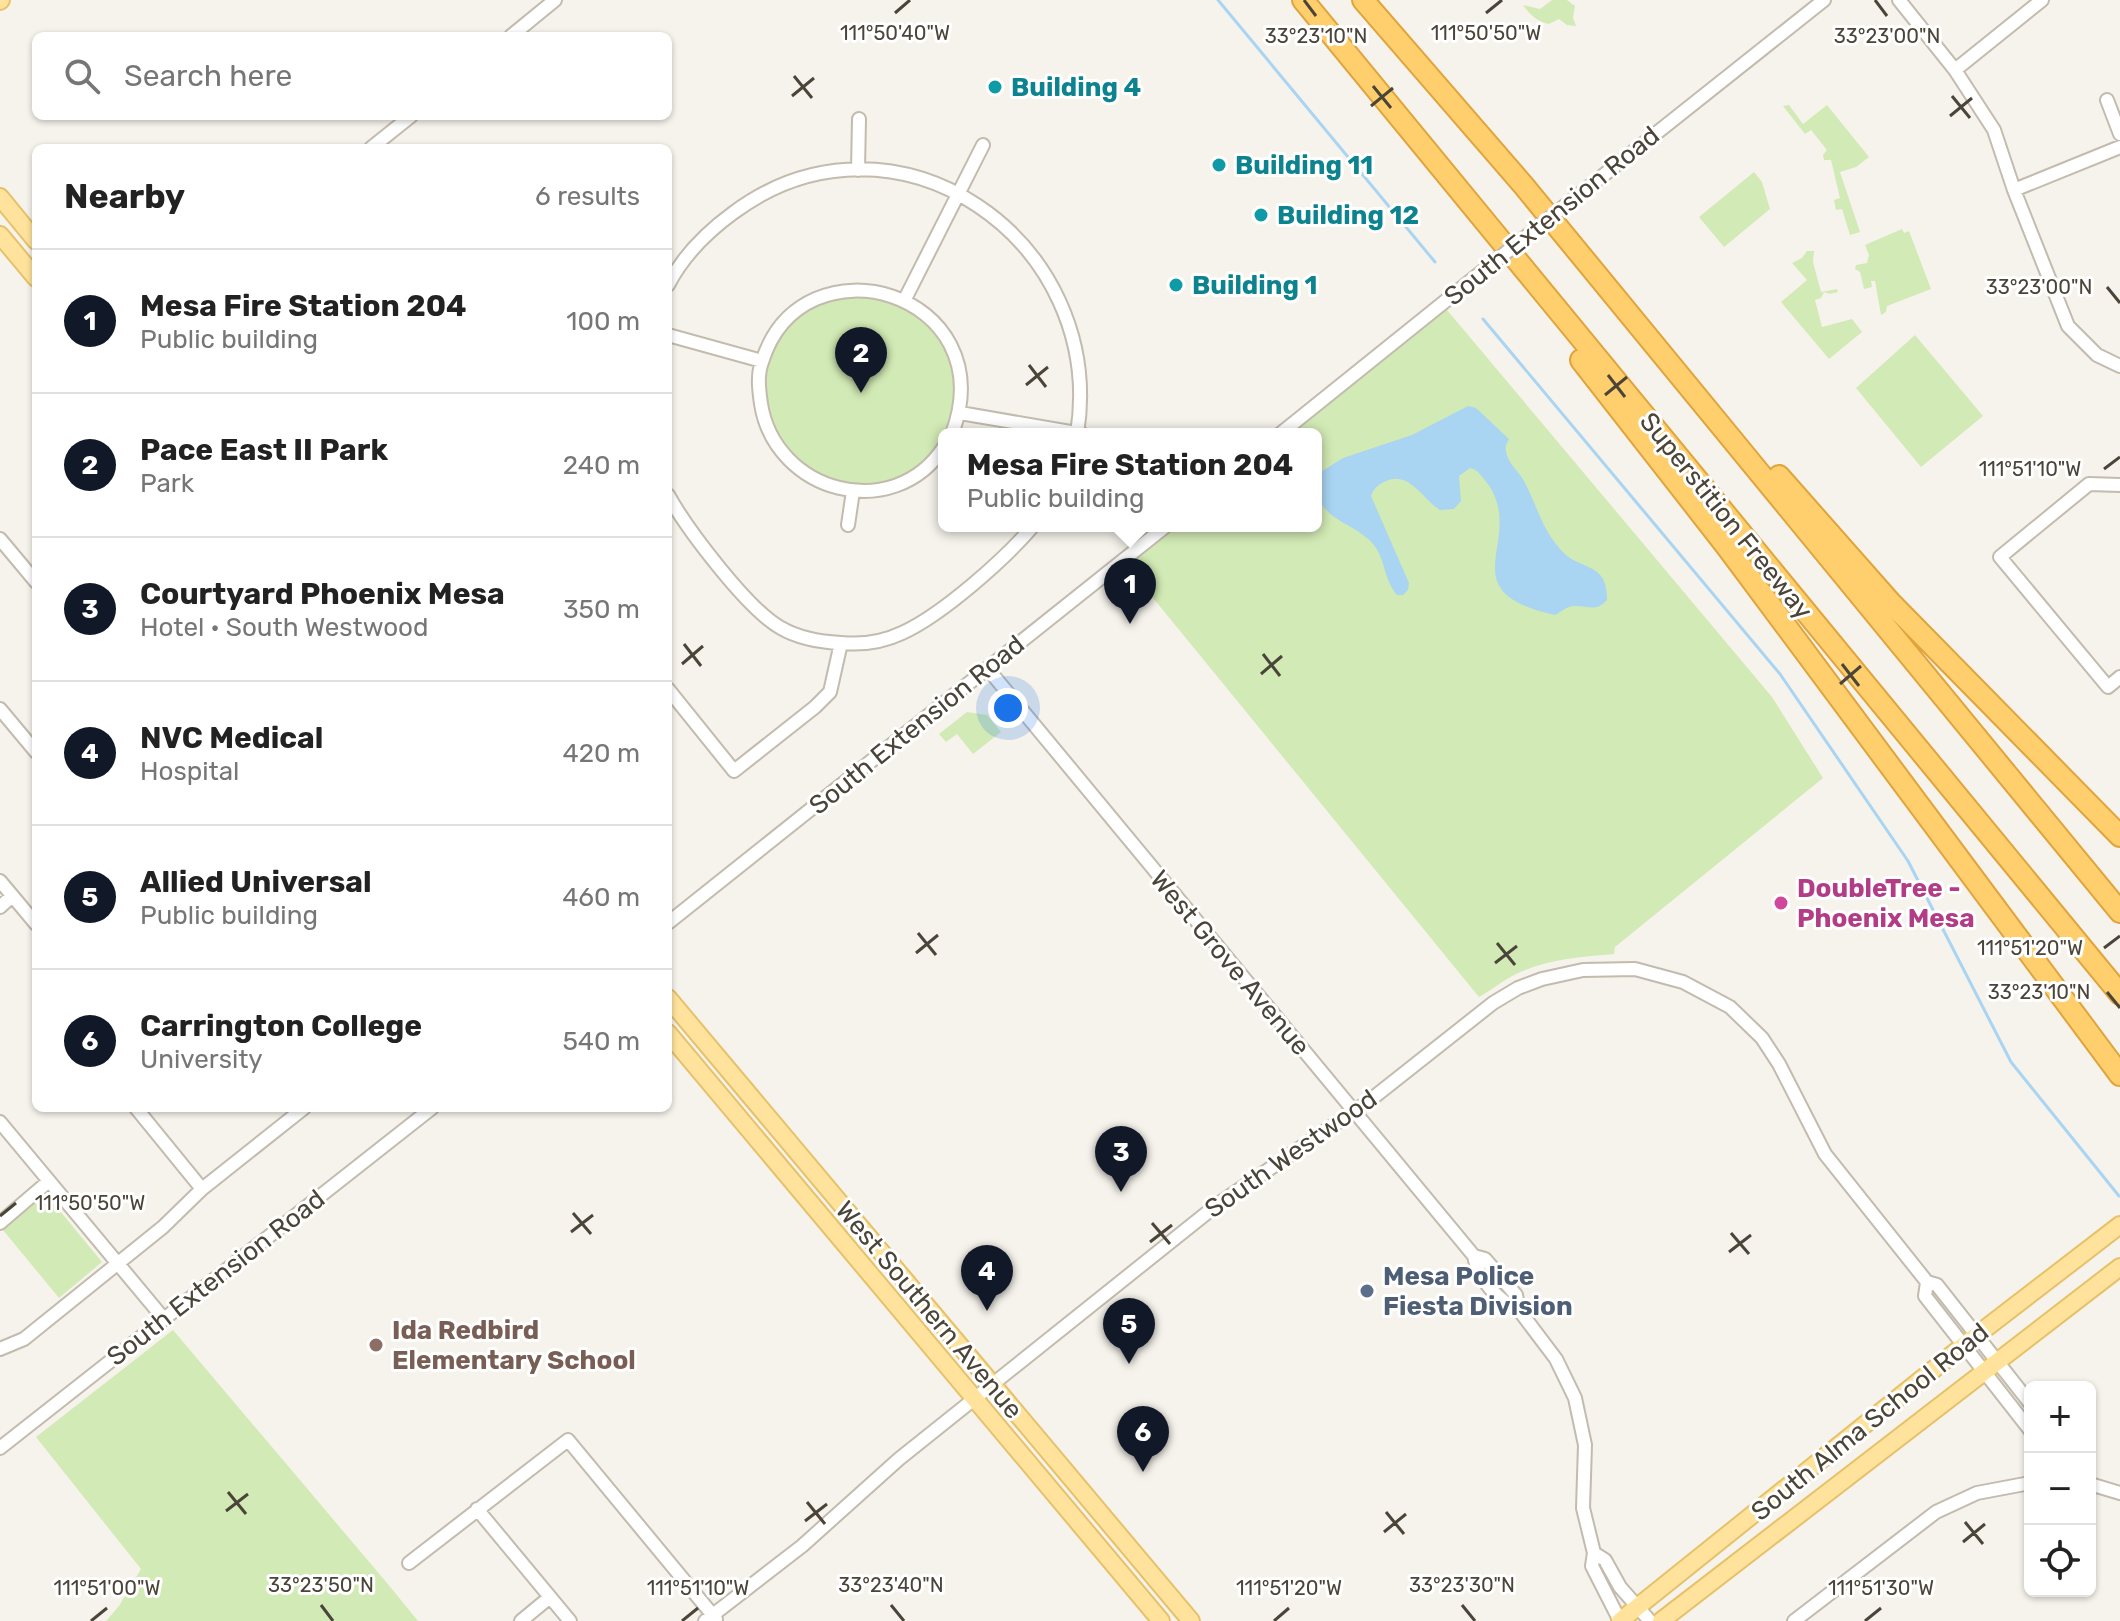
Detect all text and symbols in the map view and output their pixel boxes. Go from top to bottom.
text: 111°50'40"W [840,21,950,45]
text: 111°50'50"W [1431,21,1541,45]
text: 33°23'10"N [1265,24,1367,48]
text: 33°23'00"N [1834,24,1940,48]
search box [32,32,672,120]
icon: search [60,54,104,98]
text: Search here [124,58,292,94]
place label: Building 4 [1011,72,1141,103]
marker: Building 4 [986,78,1004,96]
street label: South Extension Road [1438,120,1666,312]
place label: Building 11 [1235,150,1373,181]
marker: Building 11 [1210,156,1228,174]
text: Nearby [64,176,185,217]
text: 6 results [535,181,640,212]
place label: Building 12 [1277,200,1419,231]
marker: Building 12 [1252,206,1270,224]
place label: Building 1 [1192,270,1317,301]
text: 33°23'00"N [1986,275,2092,299]
marker: Building 1 [1167,276,1185,294]
text: Mesa Fire Station 204 [140,288,467,324]
text: 1 [84,306,96,337]
text: 100 m [566,306,640,337]
text: Public building [140,324,318,355]
pin: 2 [835,327,887,393]
street label: Superstition Freeway [1633,406,1819,626]
popup [938,428,1322,532]
text: Pace East II Park [140,432,388,468]
text: Mesa Fire Station 204 [967,447,1293,483]
text: 2 [82,450,98,481]
text: 240 m [563,450,640,481]
text: 111°51'10"W [1979,457,2081,481]
text: Park [140,468,194,499]
text: Public building [967,483,1145,514]
pin: 1 [1104,558,1156,624]
text: Courtyard Phoenix Mesa [140,576,505,612]
text: 3 [81,594,99,625]
text: 350 m [563,594,640,625]
text: Hotel · South Westwood [140,612,428,643]
street label: South Extension Road [803,629,1031,821]
your location [988,688,1028,728]
text: NVC Medical [140,720,323,756]
text: 4 [81,738,99,769]
text: 420 m [563,738,640,769]
text: Hospital [140,756,239,787]
text: Allied Universal [140,864,372,900]
street label: West Grove Avenue [1144,864,1316,1062]
place label: DoubleTree - Phoenix Mesa [1797,873,1974,934]
text: 5 [82,882,98,913]
text: 460 m [562,882,640,913]
marker: DoubleTree - Phoenix Mesa [1772,894,1790,912]
text: Public building [140,900,318,931]
text: 111°51'20"W [1977,936,2083,960]
text: 33°23'10"N [1988,980,2090,1004]
text: Carrington College [140,1008,422,1044]
text: 6 [82,1026,98,1057]
text: 540 m [562,1026,640,1057]
text: University [140,1044,263,1075]
street label: South Westwood [1199,1083,1383,1225]
pin: 3 [1095,1126,1147,1192]
street label: South Extension Road [101,1183,331,1373]
text: 111°50'50"W [35,1191,145,1215]
street label: West Southern Avenue [829,1195,1029,1425]
pin: 4 [961,1245,1013,1311]
place label: Mesa Police Fiesta Division [1383,1261,1573,1322]
marker: Mesa Police Fiesta Division [1358,1282,1376,1300]
pin: 5 [1103,1298,1155,1364]
place label: Ida Redbird Elementary School [392,1315,636,1376]
street label: South Alma School Road [1745,1317,1995,1527]
marker: Ida Redbird Elementary School [367,1336,385,1354]
map controls [2024,1381,2096,1597]
button: + [2024,1381,2096,1453]
pin: 6 [1117,1406,1169,1472]
button: − [2024,1453,2096,1525]
button: locate [2024,1525,2096,1597]
text: 33°23'50"N [268,1573,374,1597]
text: 33°23'40"N [838,1573,944,1597]
text: 33°23'30"N [1409,1573,1515,1597]
text: 111°51'00"W [54,1576,160,1600]
text: 111°51'10"W [647,1576,749,1600]
text: 111°51'20"W [1236,1576,1342,1600]
text: 111°51'30"W [1828,1576,1934,1600]

